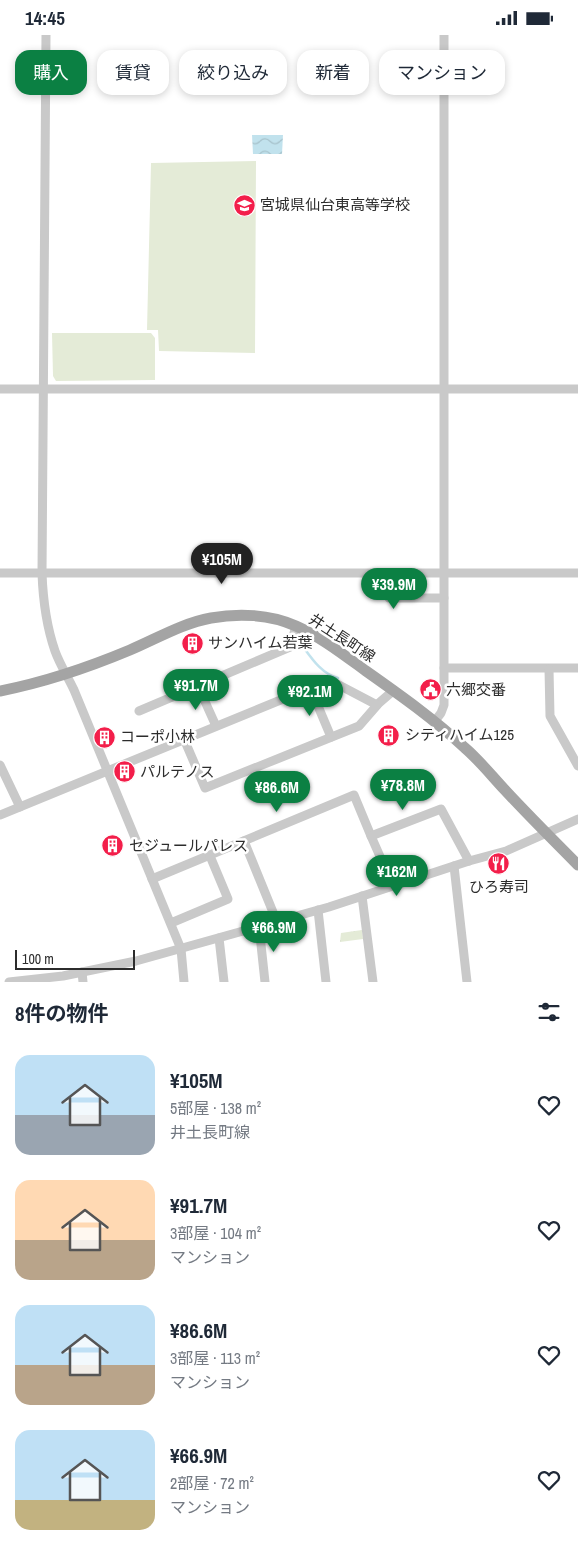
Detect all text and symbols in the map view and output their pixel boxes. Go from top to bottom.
text: 14:45 [25,5,65,31]
chip: 購入 [15,50,87,95]
chip: 賃貸 [97,50,169,95]
chip: 絞り込み [179,50,287,95]
chip: 新着 [297,50,369,95]
chip: マンション [379,50,505,95]
school or university icon: 宮城県仙台東高等学校 [232,193,256,217]
place label: 宮城県仙台東高等学校 [260,194,410,215]
pin: ¥105M [187,543,257,585]
text: ¥105M [202,548,242,570]
pin: ¥39.9M [353,567,435,610]
text: ¥39.9M [372,573,416,595]
street label: 井土長町線 [305,608,379,667]
building icon: サンハイム若葉 [180,631,204,655]
place label: サンハイム若葉 [208,632,312,653]
pin: ¥91.7M [155,669,237,711]
text: ¥91.7M [174,674,218,696]
pin: ¥92.1M [269,675,351,717]
public building icon: 六郷交番 [418,678,442,702]
place label: 六郷交番 [446,679,506,700]
text: ¥92.1M [288,680,332,702]
building icon: シティハイム125 [377,723,401,747]
place label: シティハイム125 [405,724,514,745]
building icon: コーポ小林 [92,725,116,749]
place label: コーポ小林 [120,726,195,747]
building icon: パルテノス [112,760,136,784]
place label: パルテノス [140,761,215,782]
pin: ¥78.8M [362,769,444,811]
pin: ¥86.6M [236,771,318,813]
text: ¥78.8M [381,774,425,796]
text: ¥86.6M [255,776,299,798]
building icon: セジュールパレス [101,834,125,858]
place label: セジュールパレス [129,835,248,856]
restaurant icon: ひろ寿司 [487,852,511,876]
pin: ¥162M [362,855,432,897]
text: ¥162M [377,860,417,882]
place label: ひろ寿司 [469,876,529,897]
pin: ¥66.9M [233,911,315,953]
text: ¥66.9M [252,916,296,938]
scale bar [15,947,135,970]
text: 100 m [22,950,54,968]
icon: filters [535,998,563,1026]
text: 8件の物件 [15,999,109,1028]
text: ¥105M [170,1066,223,1095]
icon: home [55,1075,115,1135]
icon: heart [535,1091,563,1119]
text: 5部屋 · 138 m² [170,1097,261,1119]
text: 井土長町線 [170,1121,250,1143]
text: ¥91.7M [170,1191,227,1220]
icon: home [55,1200,115,1260]
icon: heart [535,1216,563,1244]
text: 3部屋 · 104 m² [170,1222,261,1244]
text: マンション [170,1246,250,1268]
text: ¥86.6M [170,1316,227,1345]
icon: home [55,1325,115,1385]
icon: heart [535,1341,563,1369]
text: 3部屋 · 113 m² [170,1347,260,1369]
text: マンション [170,1371,250,1393]
text: ¥66.9M [170,1441,227,1470]
icon: home [55,1450,115,1510]
icon: heart [535,1466,563,1494]
text: 2部屋 · 72 m² [170,1472,254,1494]
text: マンション [170,1496,250,1518]

